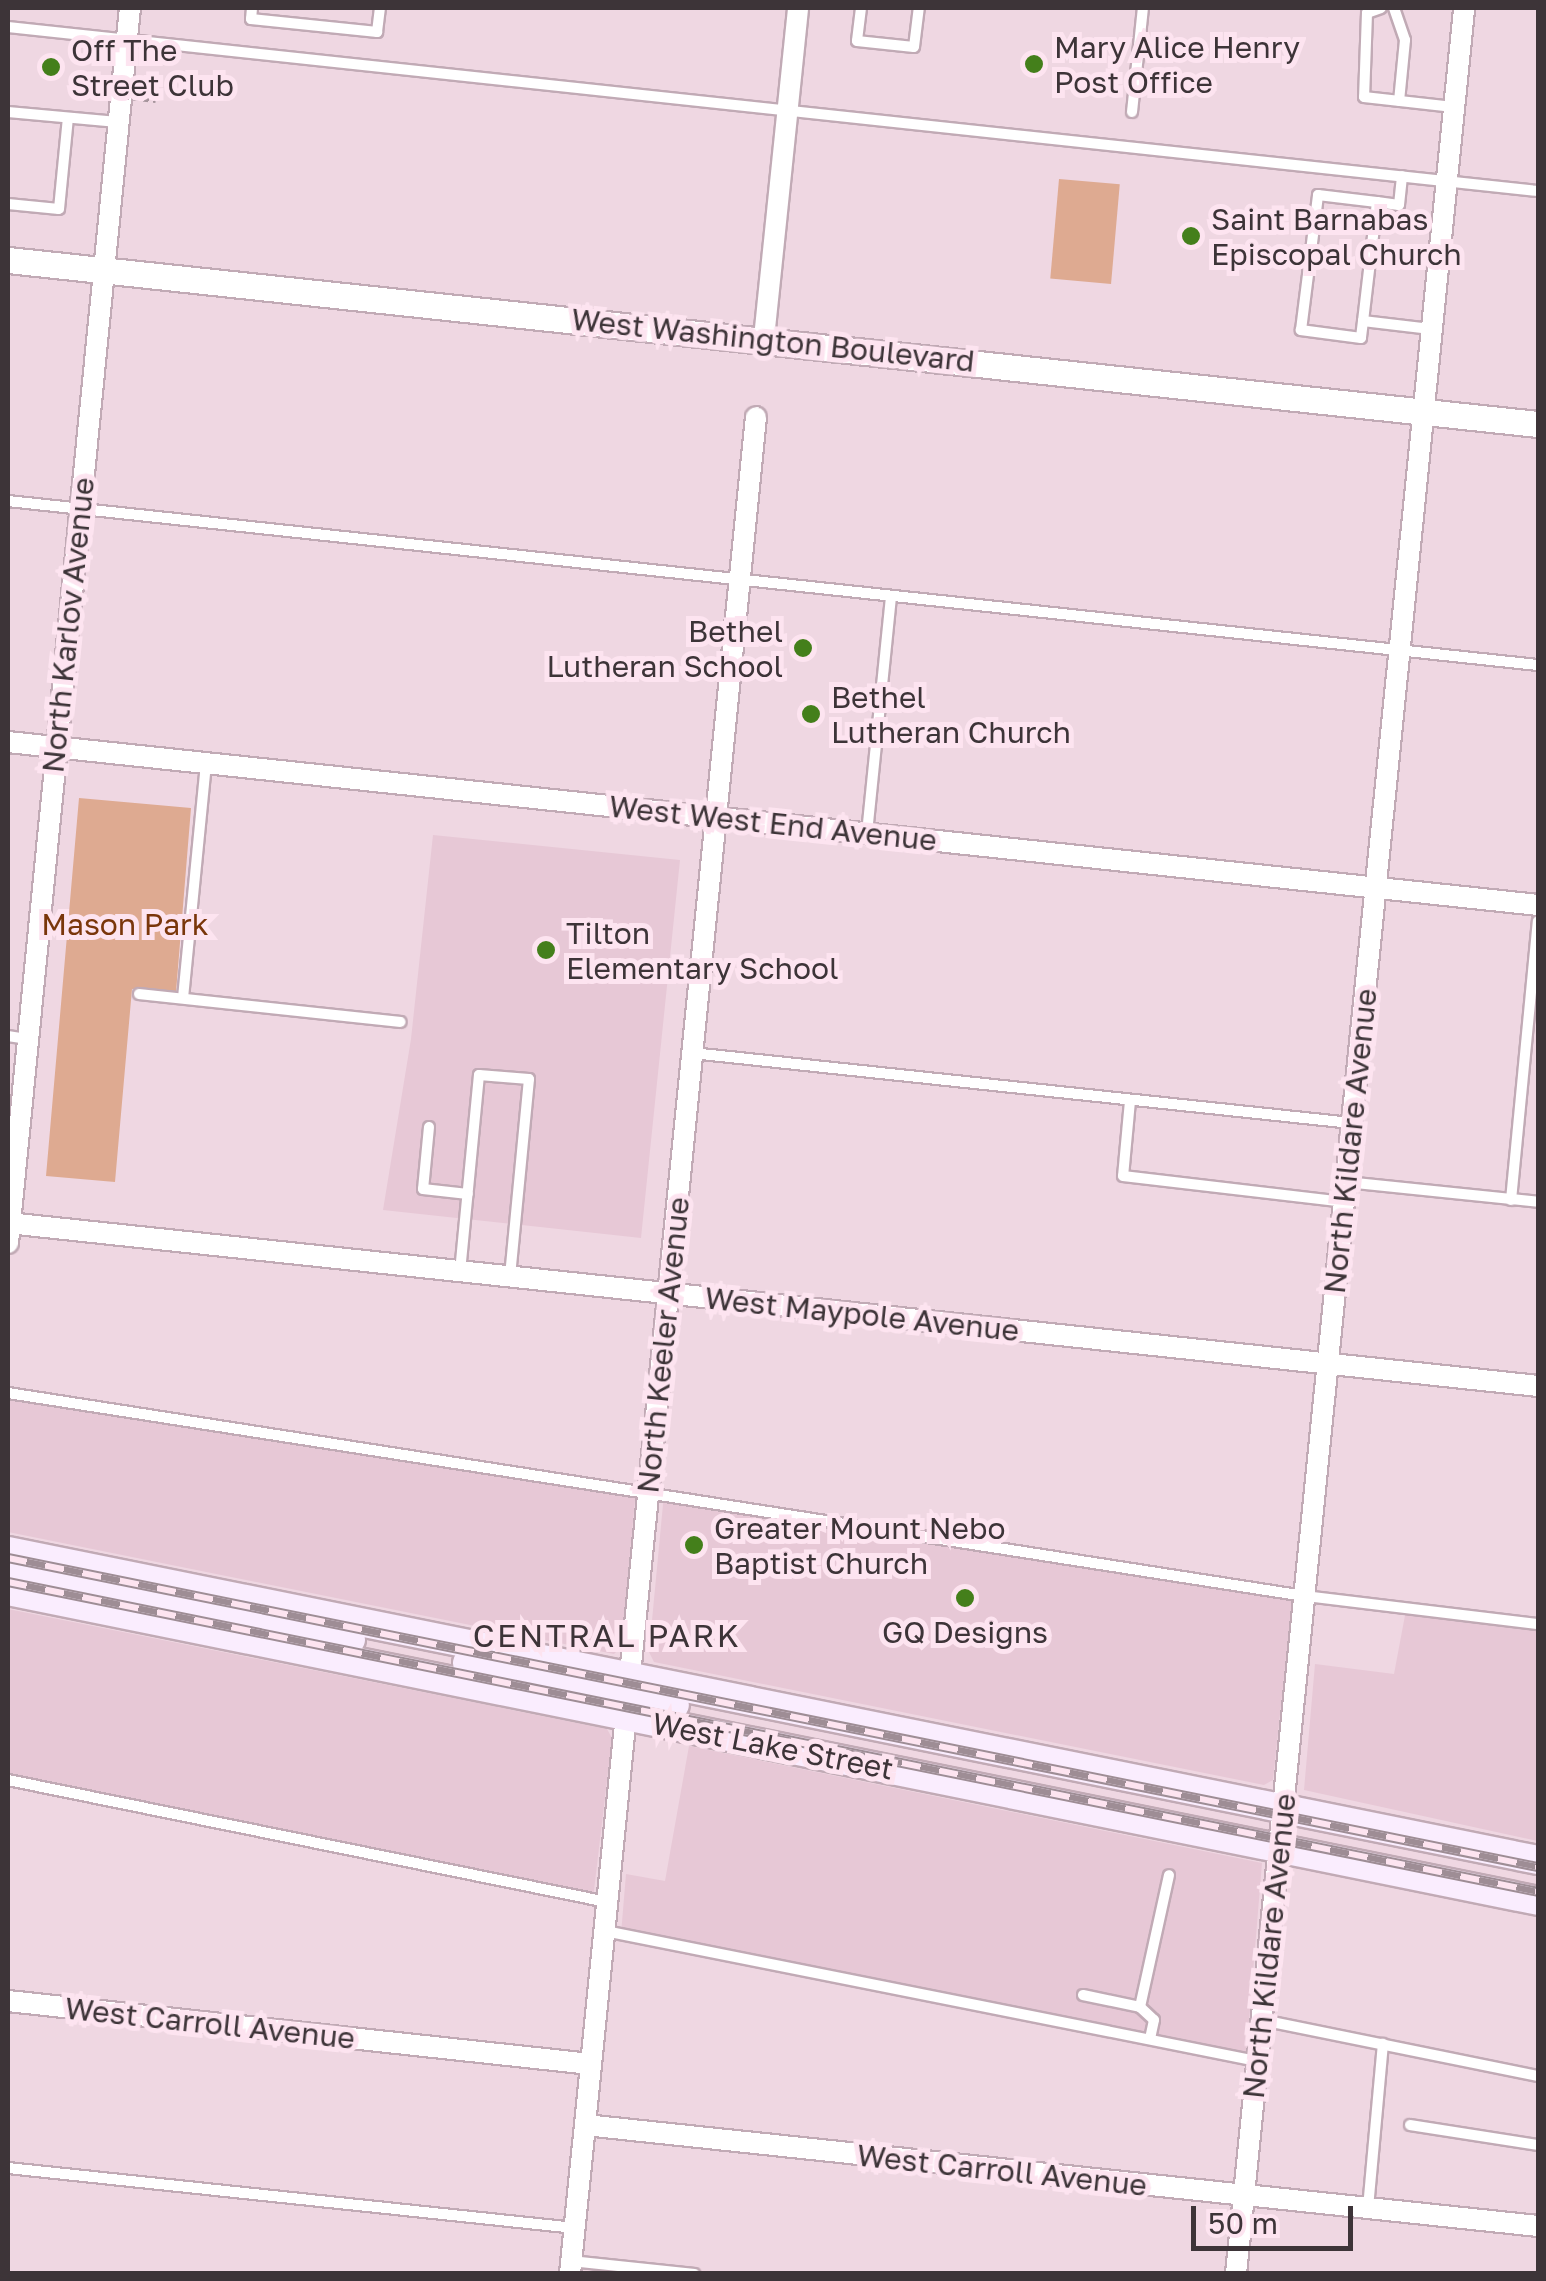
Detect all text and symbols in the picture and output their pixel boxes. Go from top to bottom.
place label: Mary Alice Henry Post Office [1054,29,1300,100]
place label: Off The Street Club [71,32,234,102]
marker: Mary Alice Henry Post Office [1023,53,1045,75]
marker: Off The Street Club [40,56,62,78]
place label: Saint Barnabas Episcopal Church [1211,201,1462,272]
marker: Saint Barnabas Episcopal Church [1180,225,1202,247]
street label: West Washington Boulevard [570,301,976,379]
street label: North Karlov Avenue [35,475,101,775]
place label: Bethel Lutheran School [547,613,783,684]
marker: Bethel Lutheran School [792,637,814,659]
place label: Bethel Lutheran Church [831,679,1071,750]
marker: Bethel Lutheran Church [800,703,822,725]
street label: West West End Avenue [607,788,939,858]
park label: Mason Park [41,906,209,942]
place label: Tilton Elementary School [566,915,839,986]
marker: Tilton Elementary School [535,939,557,961]
street label: North Kildare Avenue [1316,987,1384,1295]
street label: North Keeler Avenue [630,1195,696,1495]
street label: West Maypole Avenue [703,1280,1021,1348]
place label: Greater Mount Nebo Baptist Church [714,1510,1005,1580]
marker: Greater Mount Nebo Baptist Church [683,1534,705,1556]
marker: GQ Designs [954,1587,976,1609]
place label: GQ Designs [882,1614,1048,1650]
district label: CENTRAL PARK [473,1616,741,1654]
street label: West Lake Street [649,1705,897,1787]
street label: North Kildare Avenue [1235,1792,1303,2100]
street label: West Carroll Avenue [63,1990,357,2056]
street label: West Carroll Avenue [855,2137,1149,2203]
scale bar [1196,2186,1358,2248]
text: 50 m [1208,2205,1278,2241]

